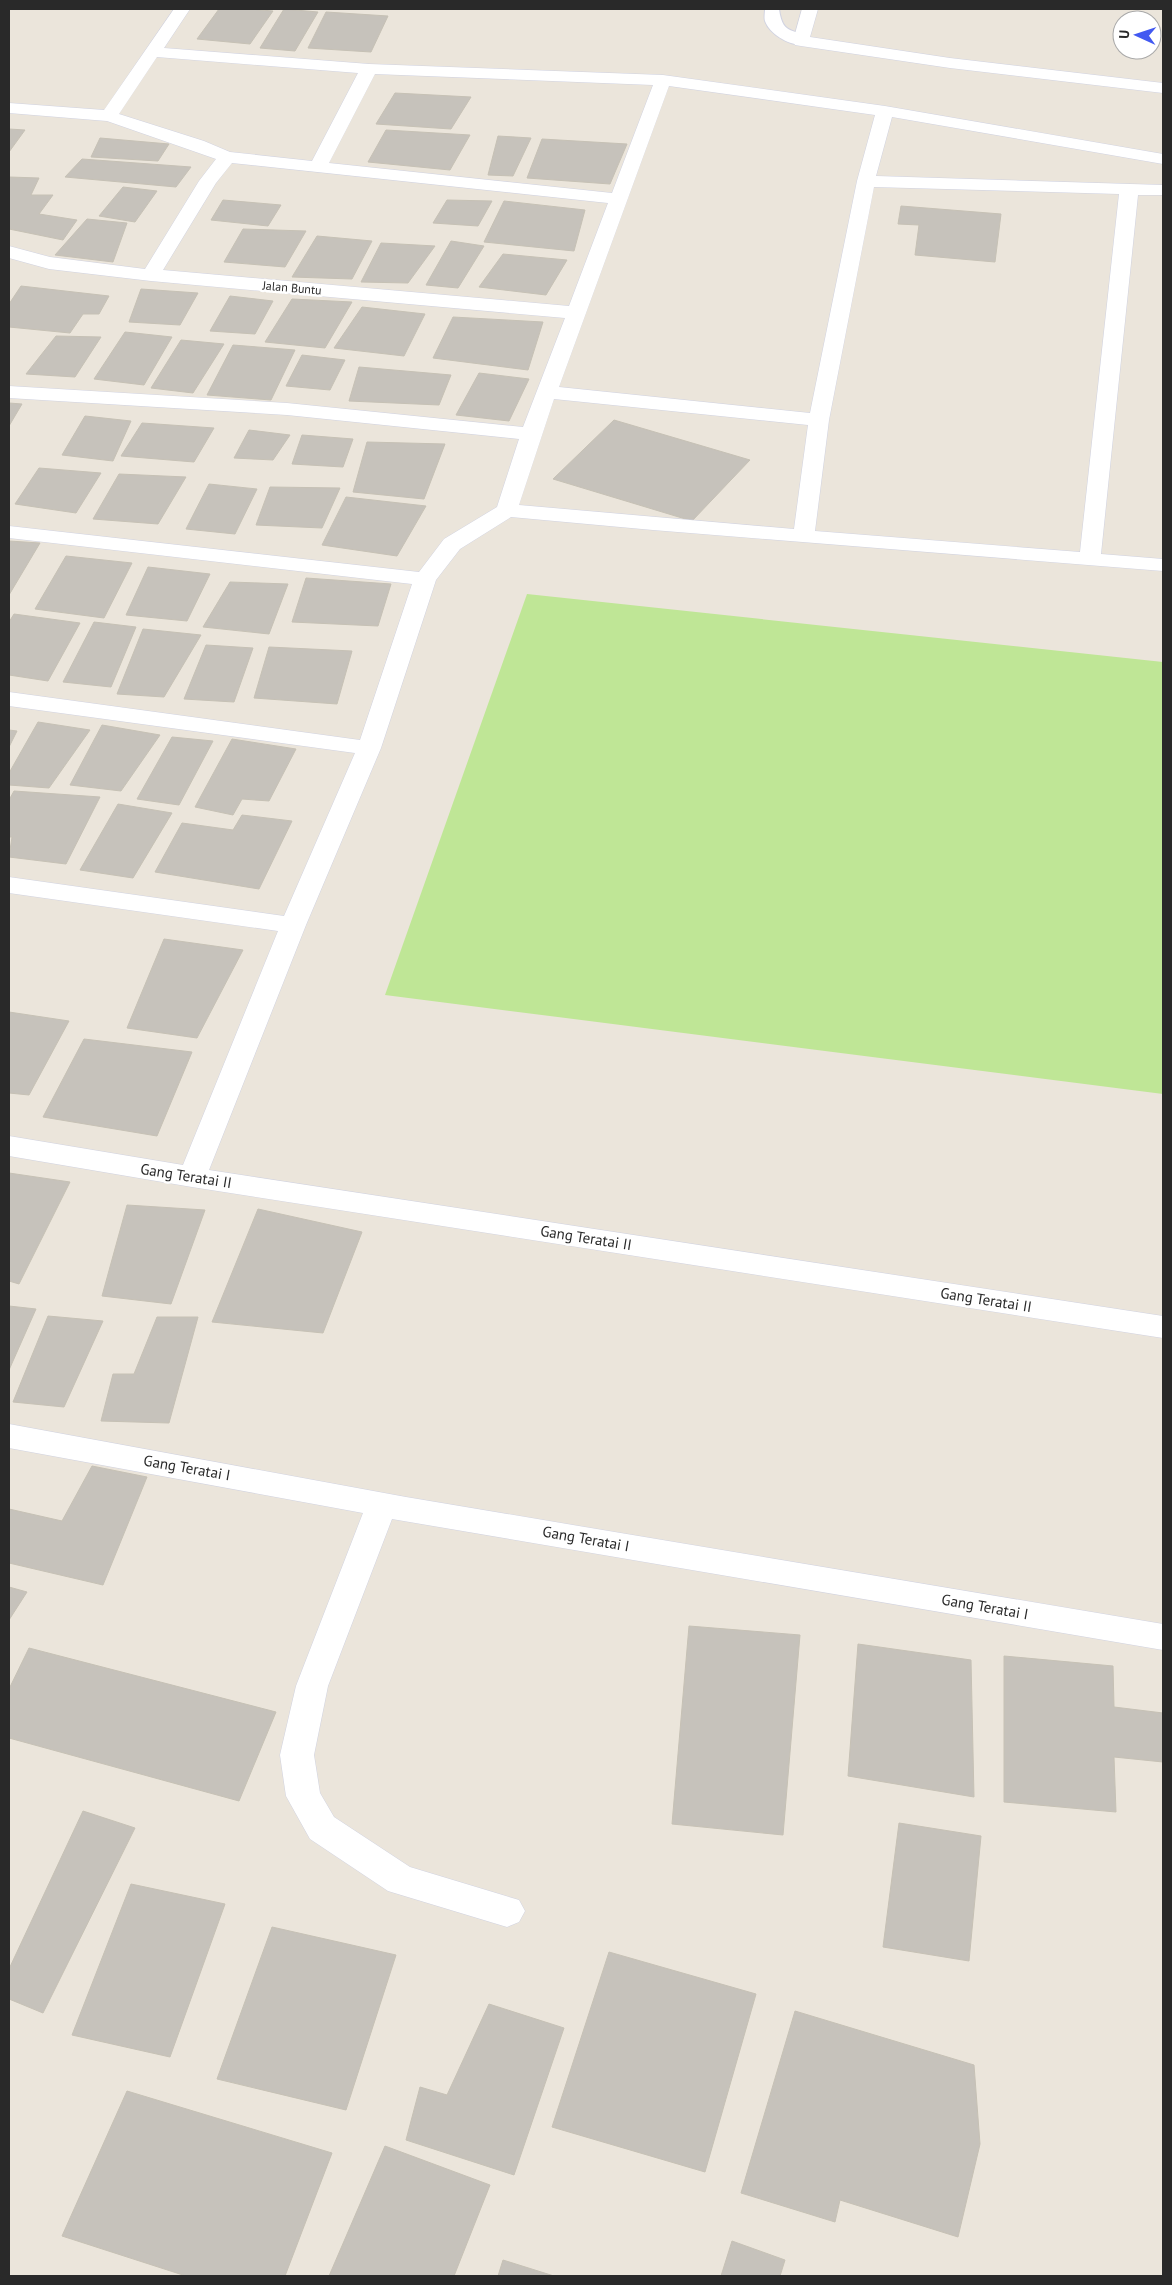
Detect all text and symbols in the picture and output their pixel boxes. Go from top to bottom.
north arrow [1112,10,1162,60]
text: U [1115,29,1133,39]
street label: Jalan Buntu [261,277,322,298]
street label: Gang Teratai II [139,1159,233,1192]
street label: Gang Teratai II [539,1221,633,1254]
street label: Gang Teratai II [939,1283,1033,1316]
street label: Gang Teratai I [142,1451,232,1484]
street label: Gang Teratai I [541,1522,631,1555]
street label: Gang Teratai I [940,1590,1030,1623]

